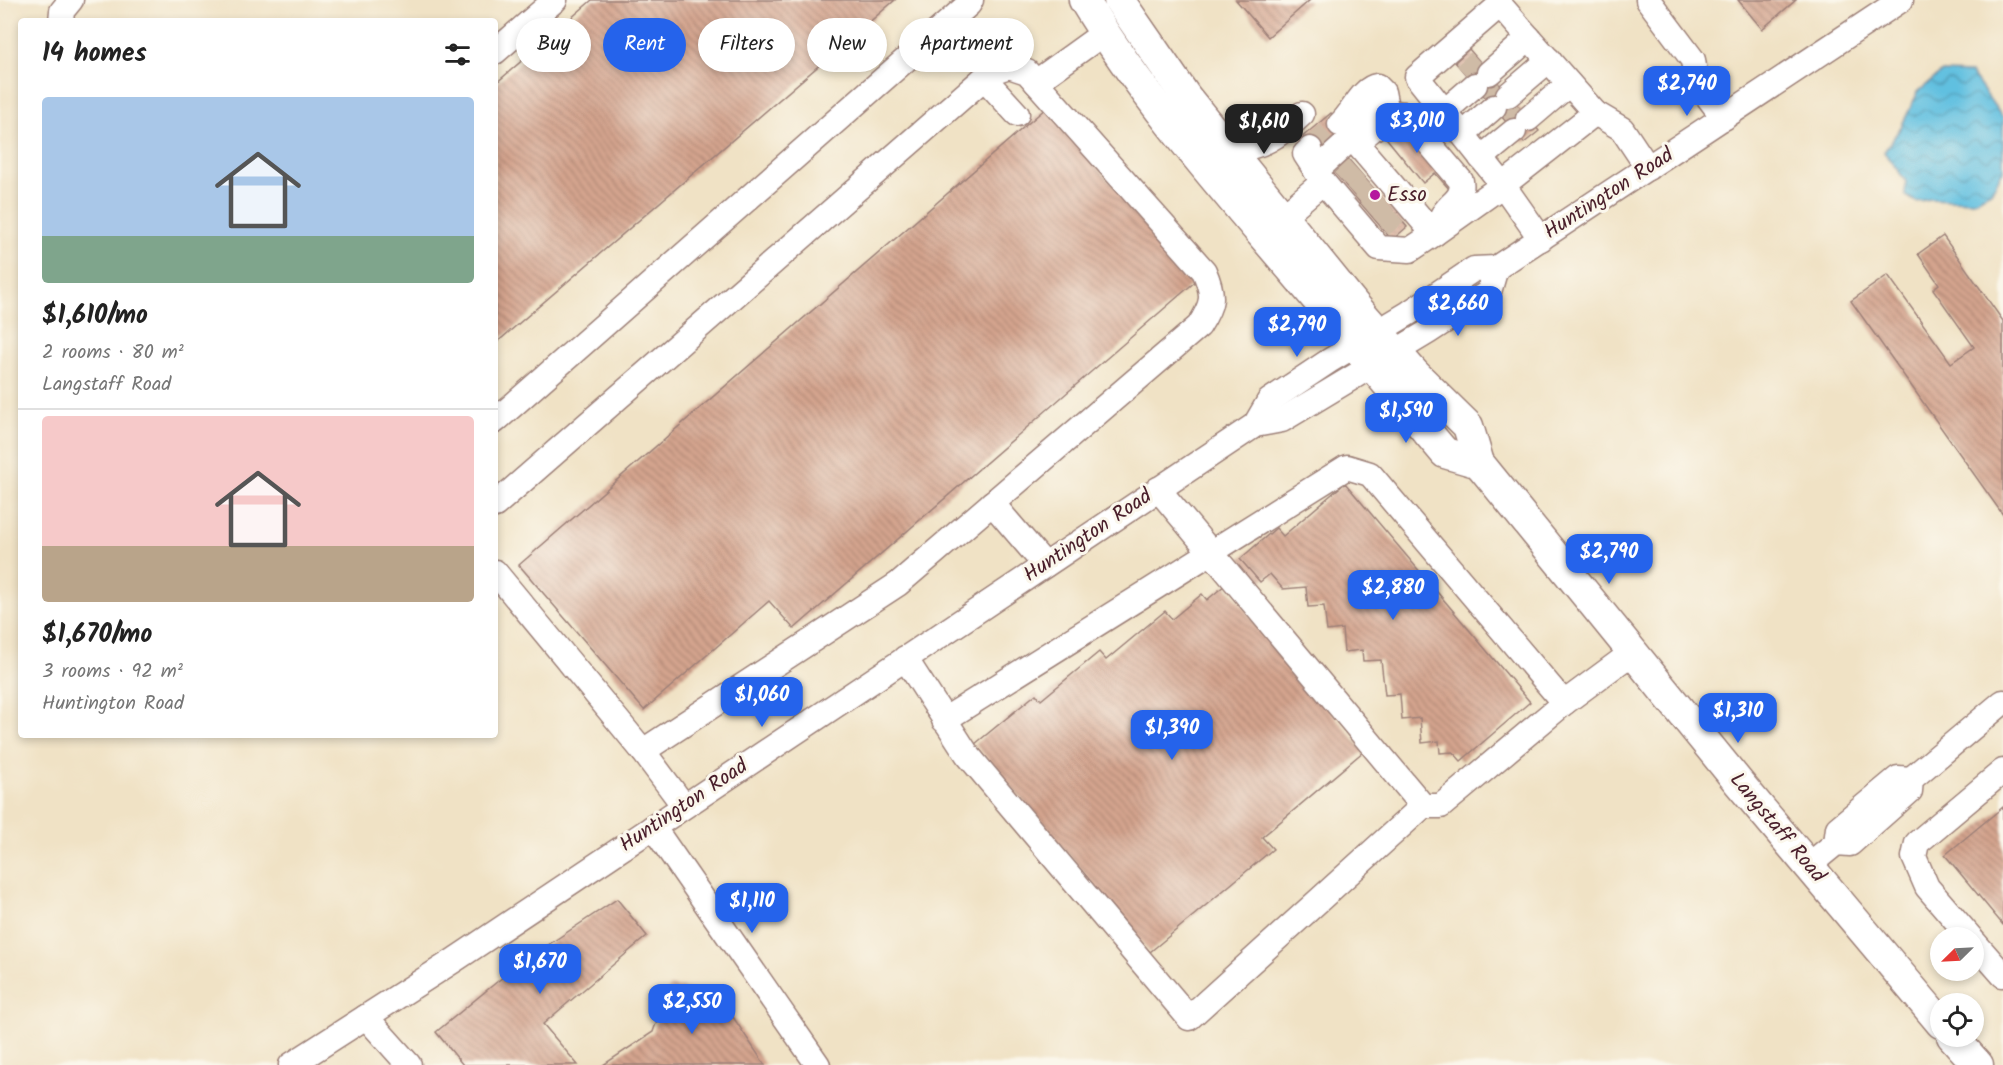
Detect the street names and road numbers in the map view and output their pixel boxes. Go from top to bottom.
street label: Huntington Road [1538,139,1681,248]
street label: Huntington Road [1017,480,1159,591]
street label: Huntington Road [613,750,755,861]
street label: Langstaff Road [1721,765,1834,891]

